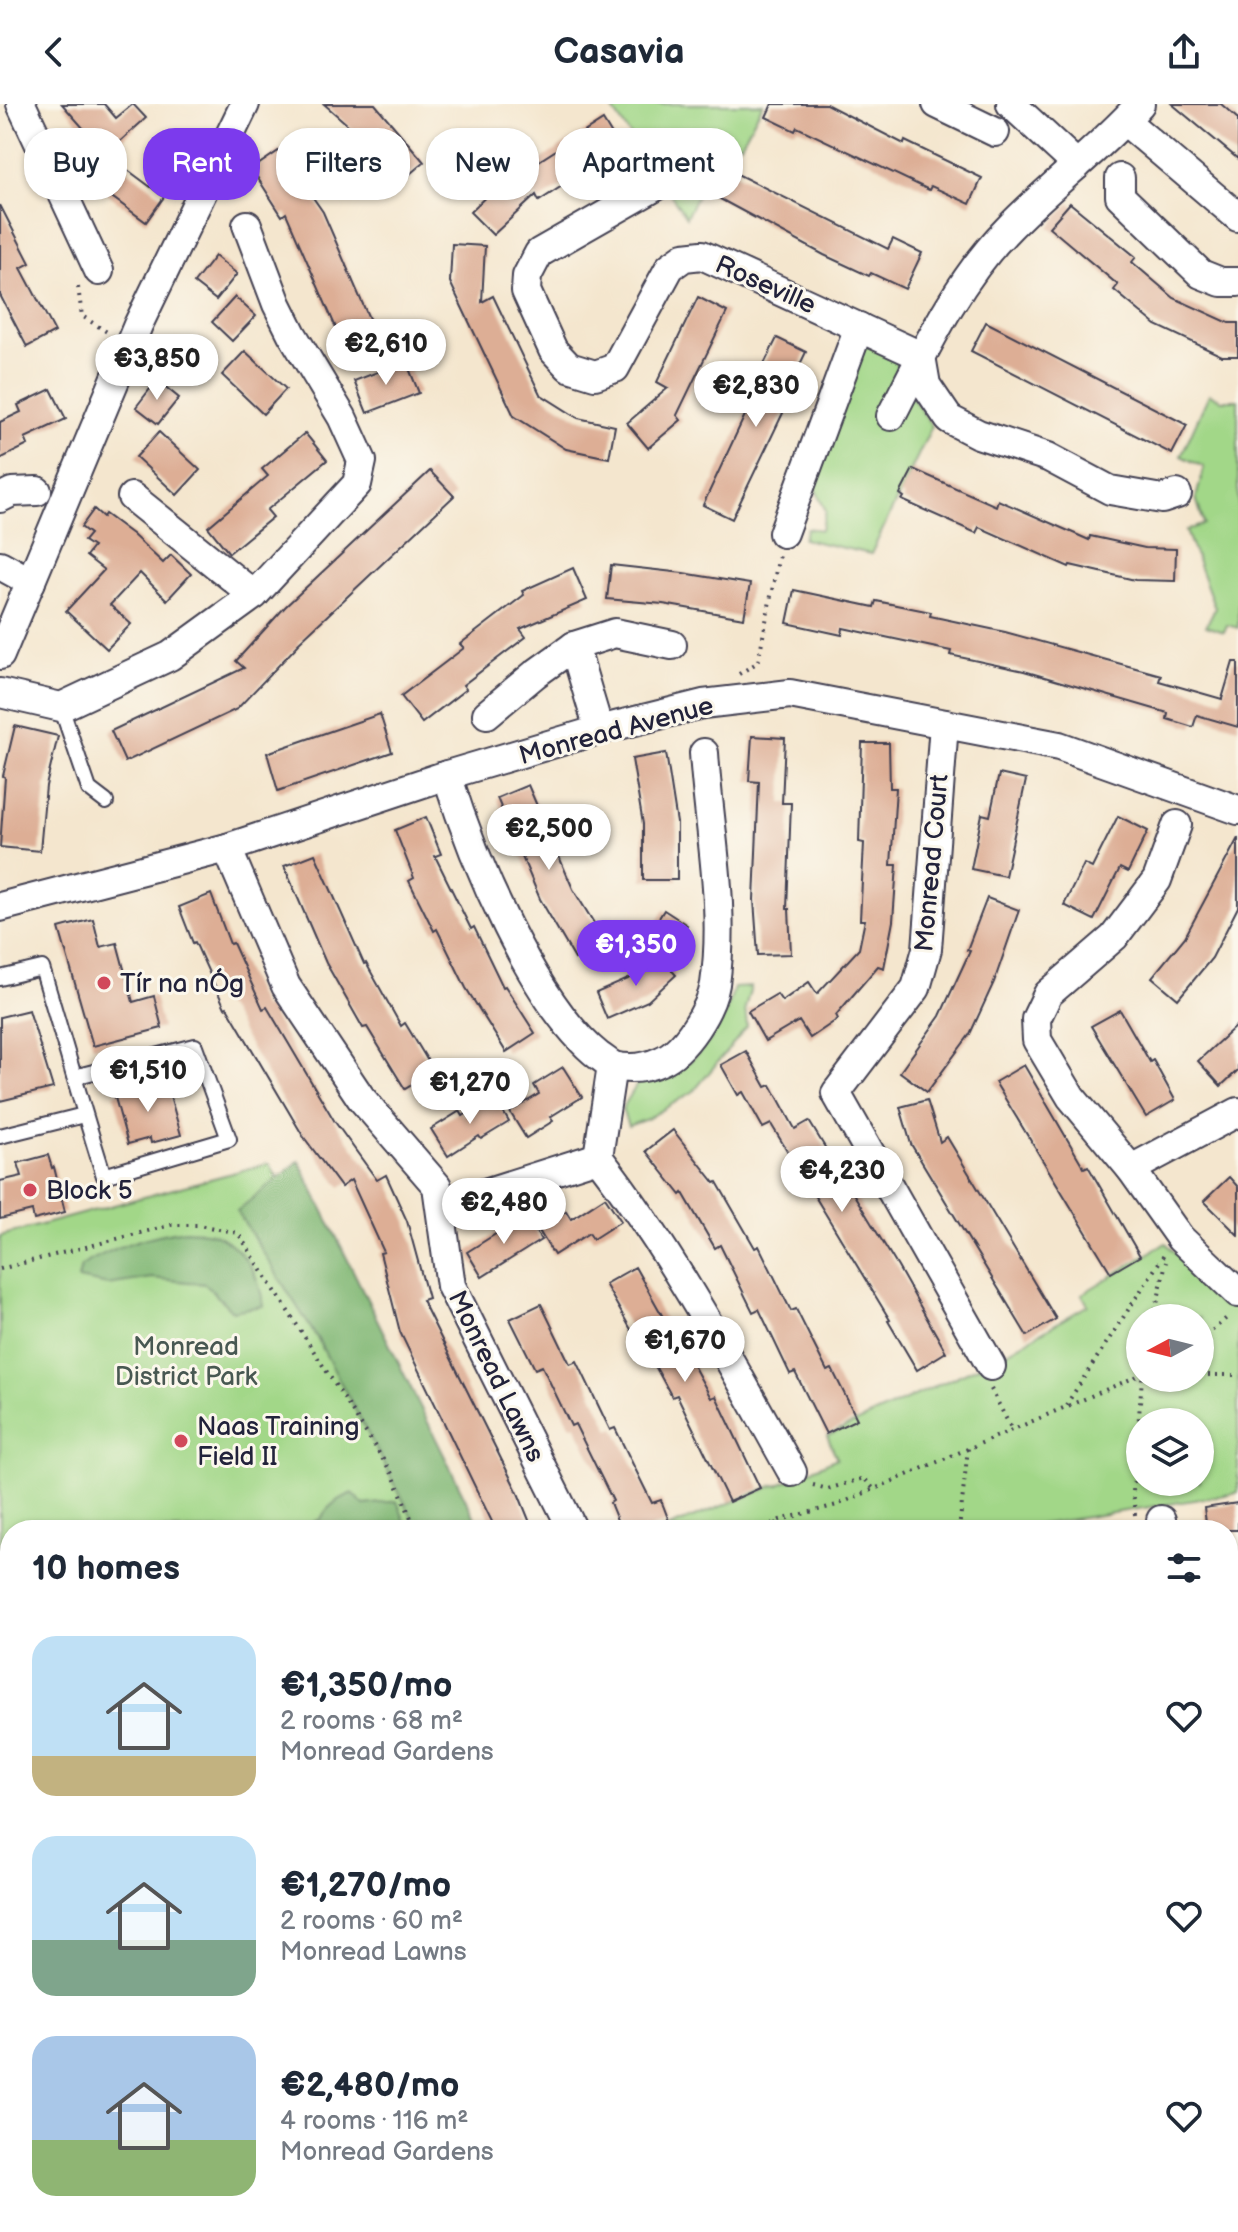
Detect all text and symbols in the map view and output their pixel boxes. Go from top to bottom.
icon: back [32,30,76,74]
icon: share [1162,30,1206,74]
text: Casavia [553,31,685,74]
chip: Buy [24,128,127,200]
chip: Rent [143,128,260,200]
chip: Filters [276,128,410,200]
chip: New [426,128,539,200]
chip: Apartment [555,128,743,200]
street label: Roseville [710,249,820,321]
pin: €2,610 [321,319,451,387]
text: €2,610 [344,329,428,360]
pin: €3,850 [92,334,222,402]
text: €3,850 [113,344,201,375]
pin: €2,830 [691,361,821,429]
text: €2,830 [712,371,800,402]
street label: Monread Avenue [516,691,717,772]
street label: Monread Court [909,773,956,953]
pin: €2,500 [484,804,614,872]
text: €2,500 [505,814,593,845]
pin: €1,350 [571,920,701,988]
text: €1,350 [595,930,677,961]
place label: Tír na nÓg [120,968,244,1000]
marker: Tír na nÓg [95,974,113,992]
pin: €1,510 [83,1046,213,1114]
text: €1,510 [109,1056,187,1087]
pin: €1,270 [405,1058,535,1126]
text: €1,270 [429,1068,511,1099]
pin: €4,230 [777,1146,907,1214]
text: €4,230 [799,1156,886,1187]
place label: Block 5 [46,1176,133,1207]
pin: €2,480 [439,1178,569,1246]
marker: Block 5 [21,1181,39,1199]
text: €2,480 [460,1188,548,1219]
street label: Monread Lawns [441,1286,551,1467]
north arrow [1126,1304,1214,1392]
map controls [1126,1304,1214,1496]
pin: €1,670 [620,1316,750,1384]
text: €1,670 [644,1326,726,1357]
park label: Monread District Park [115,1332,257,1393]
button: layers [1126,1408,1214,1496]
place label: Naas Training Field II [197,1412,360,1473]
marker: Naas Training Field II [172,1432,190,1450]
icon: filters [1162,1546,1206,1590]
text: 10 homes [32,1548,180,1589]
text: €1,350/mo [280,1665,452,1706]
icon: home [96,1668,192,1764]
icon: heart [1162,1694,1206,1738]
text: 2 rooms · 68 m² [280,1706,463,1737]
text: Monread Gardens [280,1737,494,1768]
text: €1,270/mo [280,1865,451,1906]
icon: home [96,1868,192,1964]
icon: heart [1162,1894,1206,1938]
text: 2 rooms · 60 m² [280,1906,463,1937]
text: Monread Lawns [280,1937,467,1968]
text: €2,480/mo [280,2065,460,2106]
icon: home [96,2068,192,2164]
icon: heart [1162,2094,1206,2138]
text: 4 rooms · 116 m² [280,2106,468,2137]
text: Monread Gardens [280,2137,494,2168]

